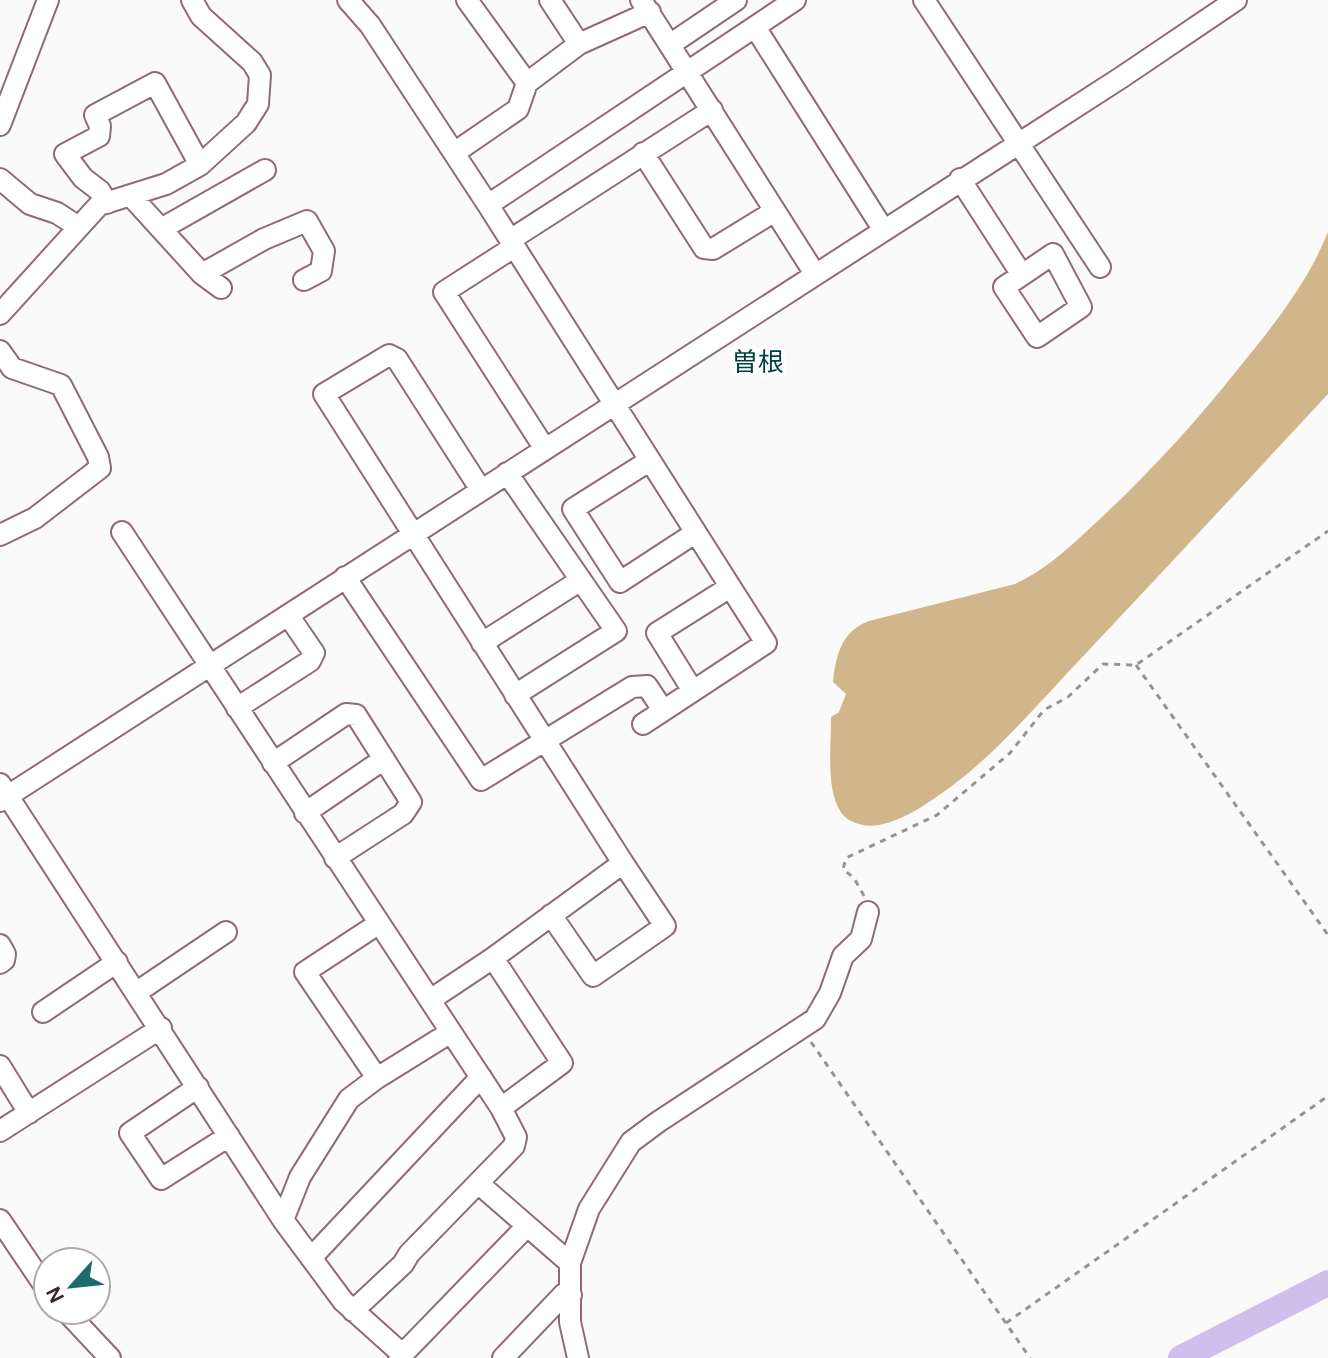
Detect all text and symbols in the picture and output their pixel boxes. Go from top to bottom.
district label: 曽根 [732,347,784,378]
north arrow [32,1246,112,1326]
text: N [40,1282,70,1308]

